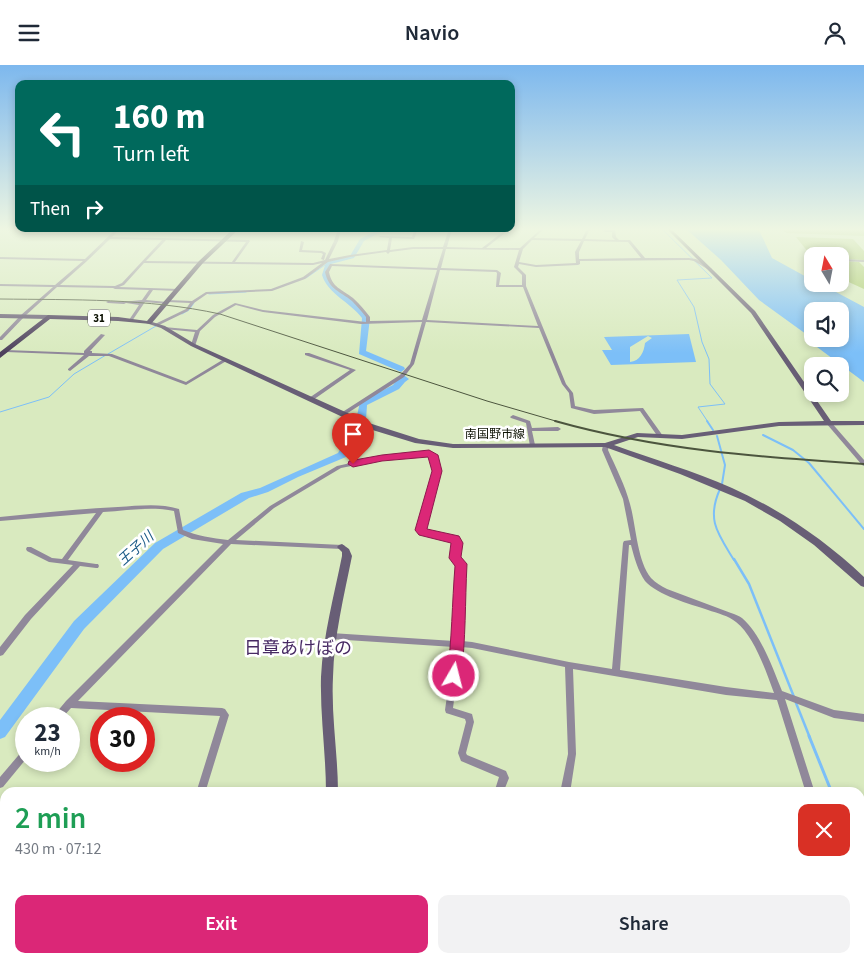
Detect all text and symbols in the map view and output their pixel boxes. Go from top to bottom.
text: Navio [405,17,459,49]
icon: menu [15,19,43,47]
icon: person [821,19,849,47]
text: 160 m [113,92,205,142]
icon: left [30,100,95,165]
text: Turn left [113,138,189,170]
icon: right [80,195,108,223]
text: Then [30,196,70,223]
north arrow [804,247,849,293]
map controls [804,247,849,402]
button: sound [804,302,849,347]
road number: 31 [88,309,110,327]
button: search [804,357,849,402]
pin [332,413,374,464]
icon: arrive [339,420,367,448]
street label: 南国野市線 [465,426,525,443]
water label: 王子川 [114,526,160,570]
district label: 日章あけぼの [244,636,352,661]
position arrow [427,649,479,701]
speed limit sign: 30 [90,707,155,772]
text: 23 [34,715,61,751]
text: km/h [34,743,61,760]
text: 2 min [15,797,86,840]
button: close [798,804,850,856]
text: 430 m · 07:12 [15,838,102,860]
button: Exit [15,895,428,953]
button: Share [438,895,850,953]

